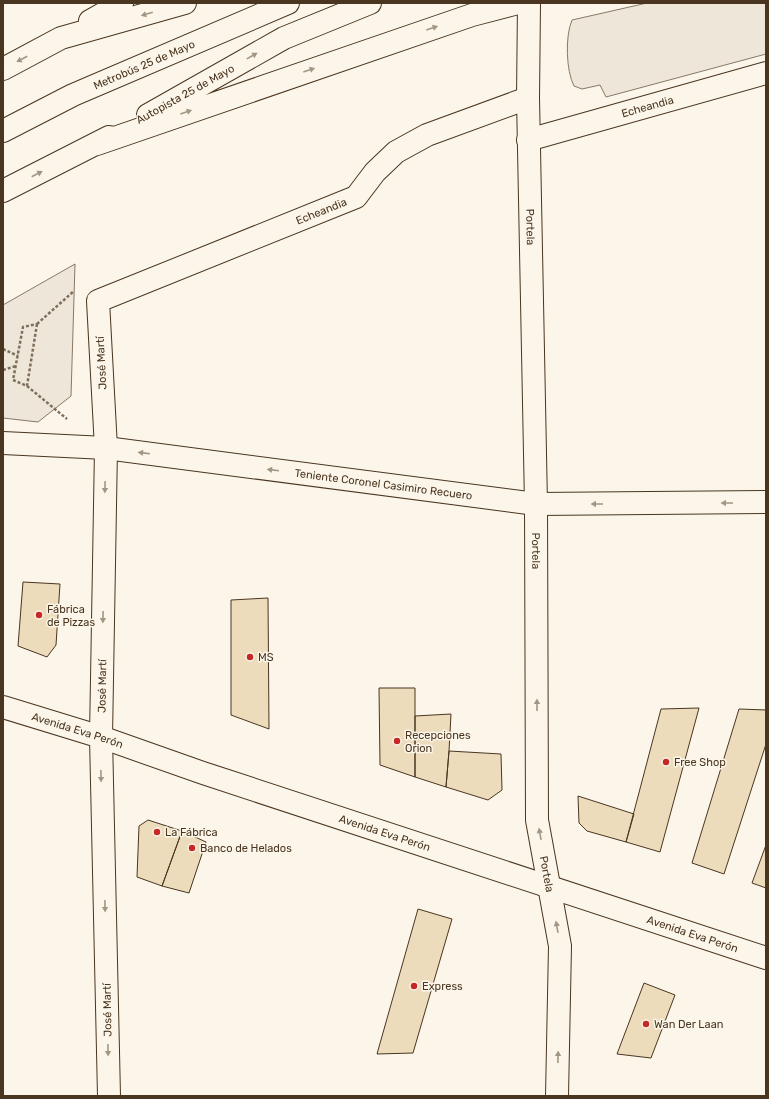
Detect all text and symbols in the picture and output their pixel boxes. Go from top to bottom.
one-way arrow [141,11,153,17]
one-way arrow [426,25,438,31]
street label: Metrobús 25 de Mayo [92,38,197,92]
one-way arrow [247,53,258,59]
one-way arrow [16,56,28,62]
street label: Autopista 25 de Mayo [134,62,237,127]
one-way arrow [303,66,315,72]
street label: Echeandia [620,93,675,120]
one-way arrow [181,109,193,115]
one-way arrow [32,170,43,177]
street label: Echeandia [294,195,349,228]
street label: Portela [523,208,537,245]
street label: José Martí [94,334,109,390]
one-way arrow [138,450,150,456]
one-way arrow [267,467,279,473]
street label: Teniente Coronel Casimiro Recuero [294,467,473,503]
one-way arrow [102,481,108,494]
one-way arrow [720,500,733,506]
one-way arrow [590,501,603,507]
street label: Portela [529,533,542,569]
place label: Fábrica de Pizzas [47,603,95,629]
marker: Fábrica de Pizzas [34,610,44,620]
one-way arrow [99,611,106,623]
place label: MS [258,651,274,664]
marker: MS [245,652,255,662]
street label: José Martí [95,658,109,713]
one-way arrow [534,698,540,711]
street label: Avenida Eva Perón [30,710,125,751]
place label: Recepciones Orion [405,729,471,755]
marker: Recepciones Orion [392,736,402,746]
place label: Free Shop [674,756,726,769]
marker: Free Shop [661,757,671,767]
one-way arrow [98,770,105,782]
street label: Avenida Eva Perón [337,812,432,854]
place label: La Fábrica [165,826,218,839]
marker: La Fábrica [152,827,162,837]
one-way arrow [537,828,543,840]
place label: Banco de Helados [200,842,292,855]
marker: Banco de Helados [187,843,197,853]
street label: Portela [537,855,556,893]
one-way arrow [101,900,108,912]
street label: Avenida Eva Perón [645,913,740,955]
one-way arrow [553,921,559,933]
place label: Express [422,980,463,993]
marker: Express [409,981,419,991]
street label: José Martí [101,982,114,1037]
place label: Wan Der Laan [654,1018,723,1031]
marker: Wan Der Laan [641,1019,651,1029]
one-way arrow [105,1044,111,1057]
one-way arrow [555,1050,561,1063]

